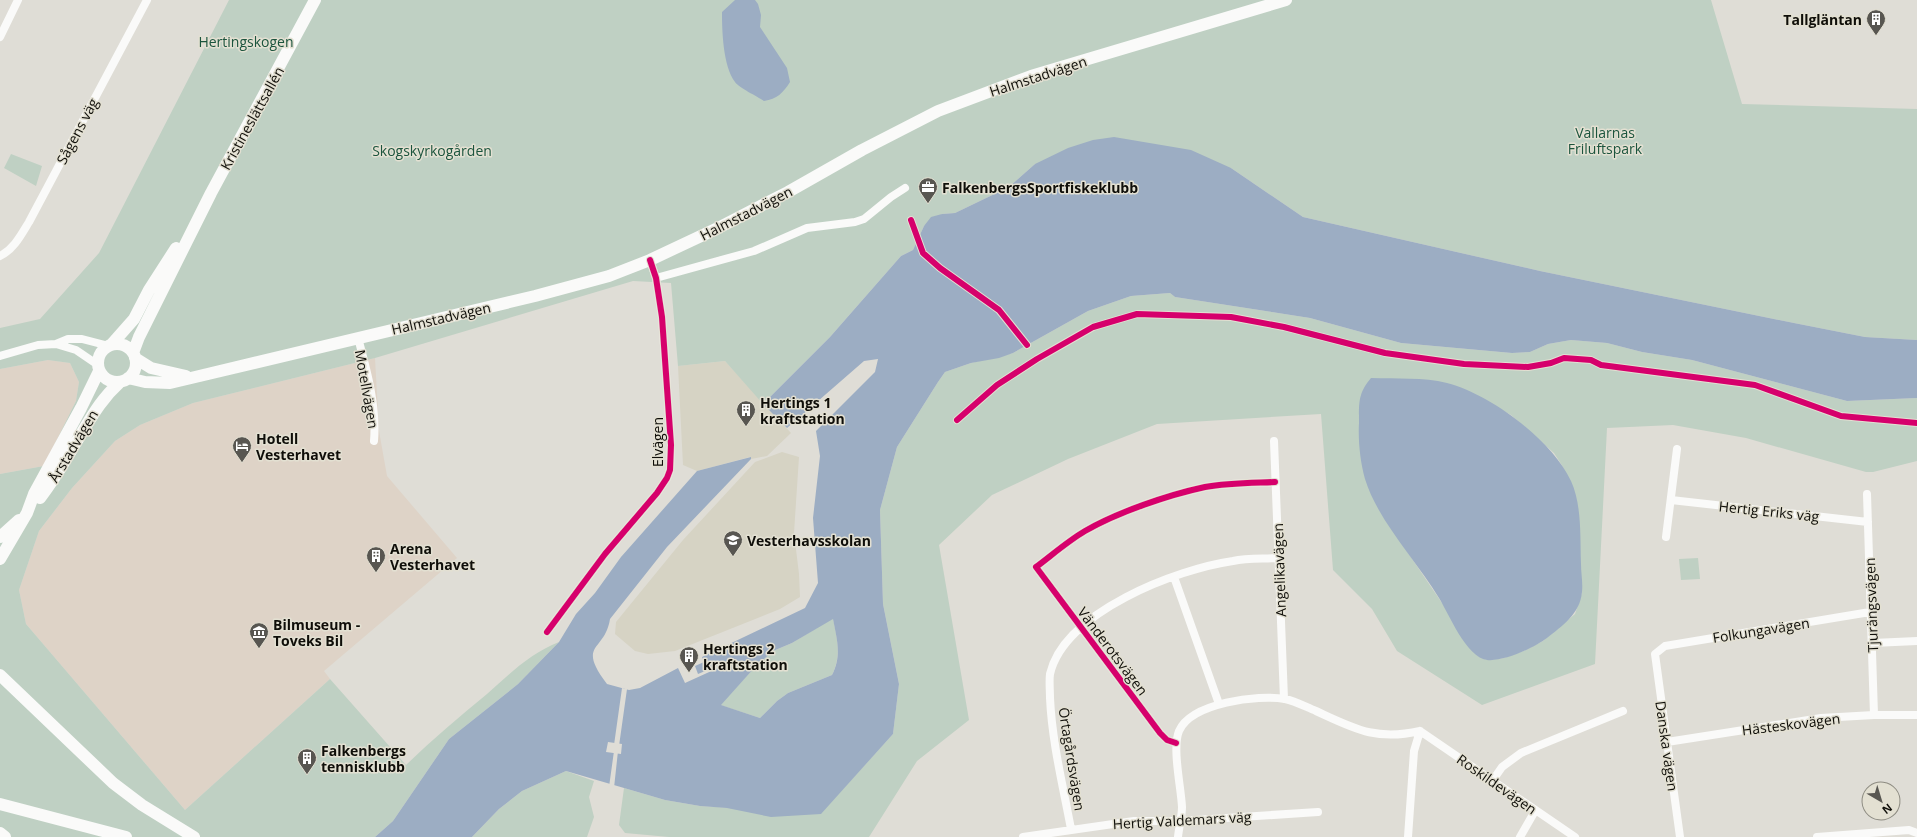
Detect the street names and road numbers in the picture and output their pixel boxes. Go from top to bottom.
street label: Halmstadvägen [987,51,1089,101]
street label: Kristineslättsallén [216,63,288,173]
street label: Sågens väg [52,94,103,167]
street label: Halmstadvägen [696,182,796,244]
street label: Halmstadvägen [389,297,493,339]
street label: Motellvägen [351,348,383,430]
street label: Årstadvägen [44,406,102,486]
street label: Elvägen [648,417,667,467]
street label: Hertig Eriks väg [1718,496,1820,526]
street label: Angelikavägen [1268,523,1290,617]
street label: Tjurängsvägen [1860,557,1882,653]
street label: Vänderotsvägen [1074,603,1152,699]
street label: Folkungavägen [1711,613,1811,647]
street label: Danska vägen [1651,700,1683,792]
street label: Örtagårdsvägen [1054,706,1090,812]
street label: Hästeskovägen [1741,709,1841,739]
street label: Roskildevägen [1453,749,1541,819]
street label: Hertig Valdemars väg [1112,807,1252,833]

